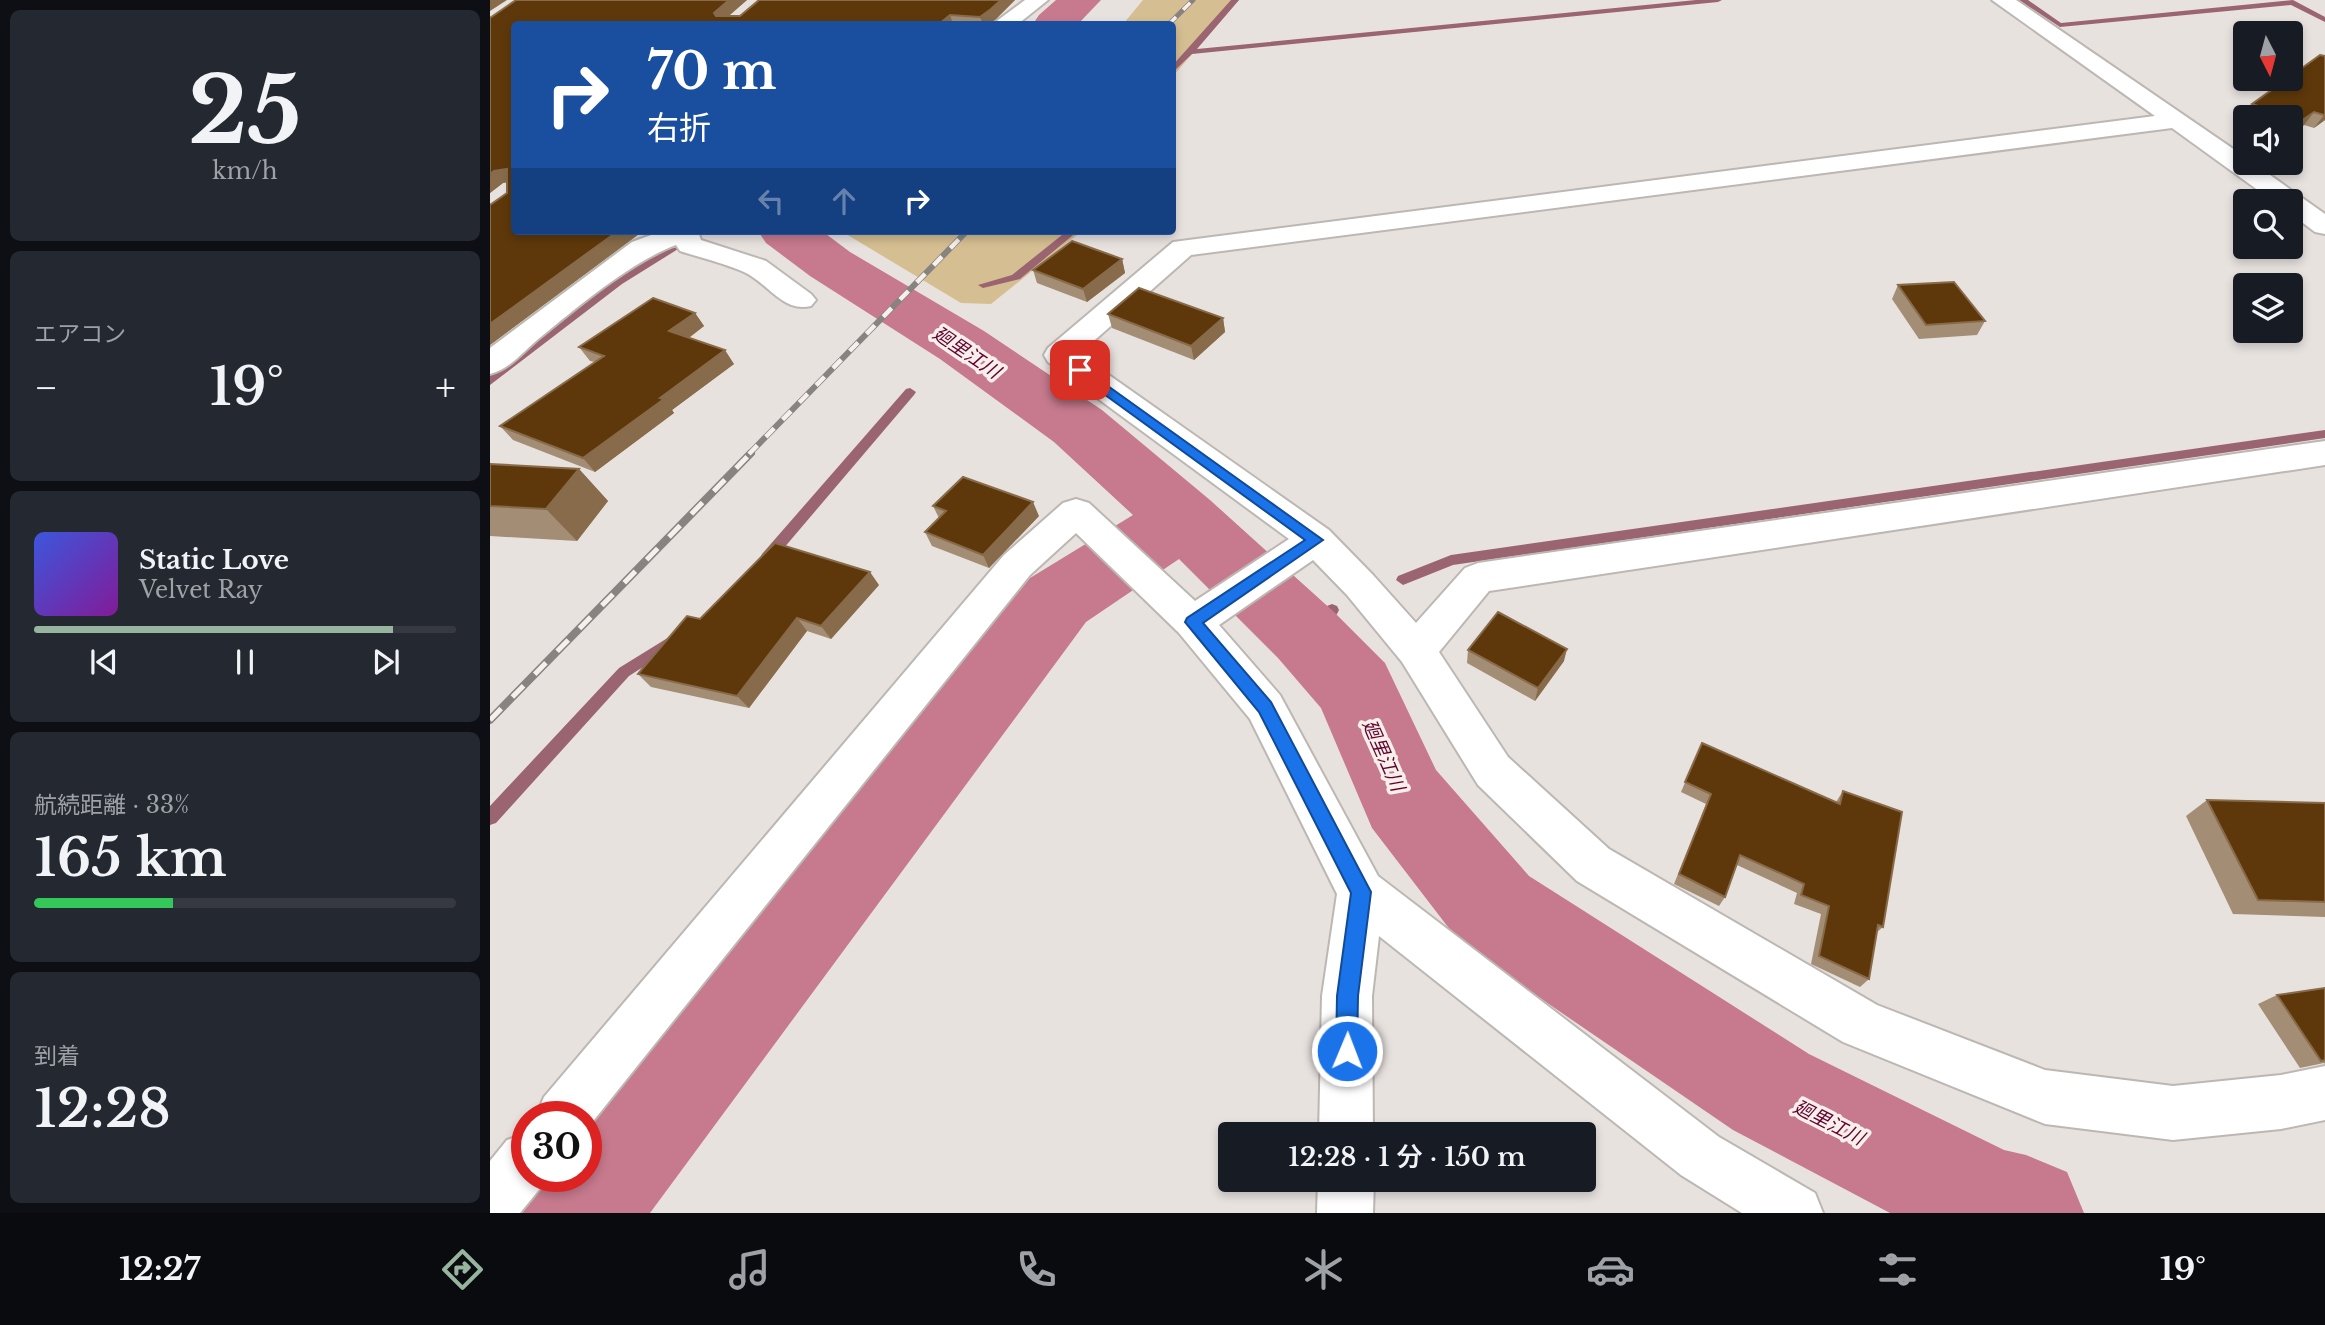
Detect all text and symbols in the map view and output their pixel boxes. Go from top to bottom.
north arrow [2233,21,2303,91]
map controls [2233,21,2303,343]
text: 70 m [647,41,777,102]
icon: right [532,49,623,140]
text: 25 [188,55,302,168]
button: sound [2233,105,2303,175]
text: 右折 [647,108,711,148]
text: km/h [212,157,278,185]
icon: left [752,182,790,220]
icon: ahead [825,182,863,220]
icon: right [898,182,936,220]
button: search [2233,189,2303,259]
button: layers [2233,273,2303,343]
text: エアコン [34,320,126,348]
water label: 廻里江川 [929,322,1006,384]
pin [1050,340,1110,400]
icon: arrive [1061,351,1099,389]
text: 19° [209,355,284,419]
text: − [34,364,58,411]
text: + [435,364,456,411]
text: Static Love [139,544,289,576]
text: Velvet Ray [139,576,263,604]
icon: previous [85,643,123,681]
icon: pause [226,643,264,681]
icon: next [367,643,405,681]
water label: 廻里江川 [1358,716,1410,796]
text: 航続距離 · 33% [34,791,190,819]
text: 165 km [34,826,227,890]
position arrow [1310,1014,1384,1088]
text: 到着 [34,1042,80,1070]
text: 12:28 [34,1077,171,1141]
water label: 廻里江川 [1790,1095,1870,1151]
speed limit sign: 30 [511,1101,602,1192]
text: 12:28 · 1 分 · 150 m [1288,1141,1526,1173]
icon: directions [438,1245,487,1294]
icon: music [725,1245,774,1294]
icon: phone [1012,1245,1061,1294]
icon: climate [1299,1245,1348,1294]
icon: car [1586,1245,1635,1294]
icon: filters [1873,1245,1922,1294]
text: 12:27 [119,1249,200,1289]
text: 19° [2160,1249,2206,1289]

